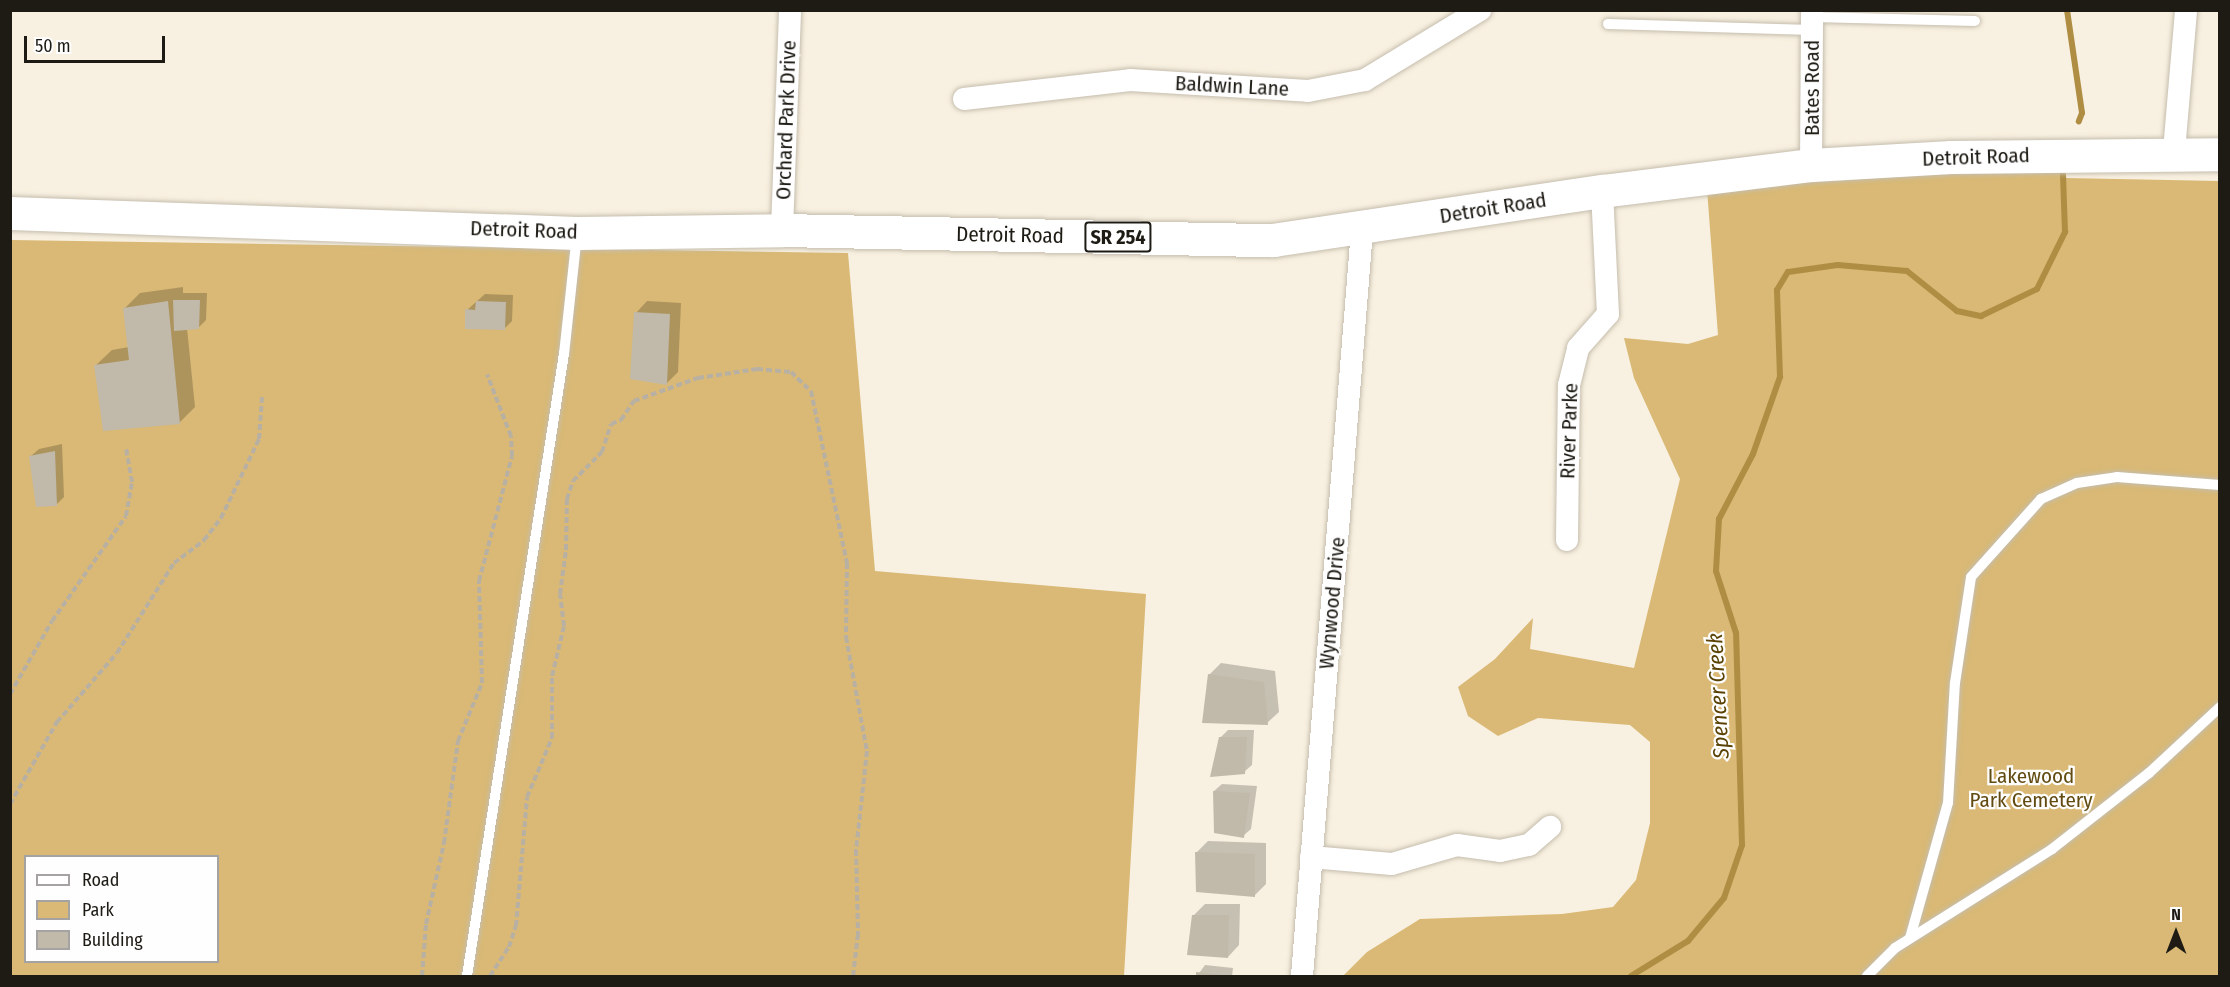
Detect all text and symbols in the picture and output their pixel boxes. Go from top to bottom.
scale bar [27,24,168,62]
text: 50 m [35,35,71,57]
street label: Orchard Park Drive [771,40,801,200]
street label: Bates Road [1799,40,1825,136]
street label: Baldwin Lane [1174,70,1290,102]
street label: Detroit Road [1922,143,2030,171]
street label: Detroit Road [1438,187,1548,229]
street label: Detroit Road [470,216,578,244]
road number: SR 254 [1084,220,1152,254]
street label: Detroit Road [956,221,1064,249]
street label: River Parke [1555,383,1583,479]
street label: Wynwood Drive [1314,536,1350,670]
water label: Spencer Creek [1702,633,1734,759]
park label: Lakewood Park Cemetery [1970,763,2092,813]
legend [24,855,219,963]
text: Road [82,869,119,891]
text: Park [82,899,114,921]
north arrow [2146,903,2206,963]
text: N [2171,905,2181,924]
text: Building [82,929,143,951]

